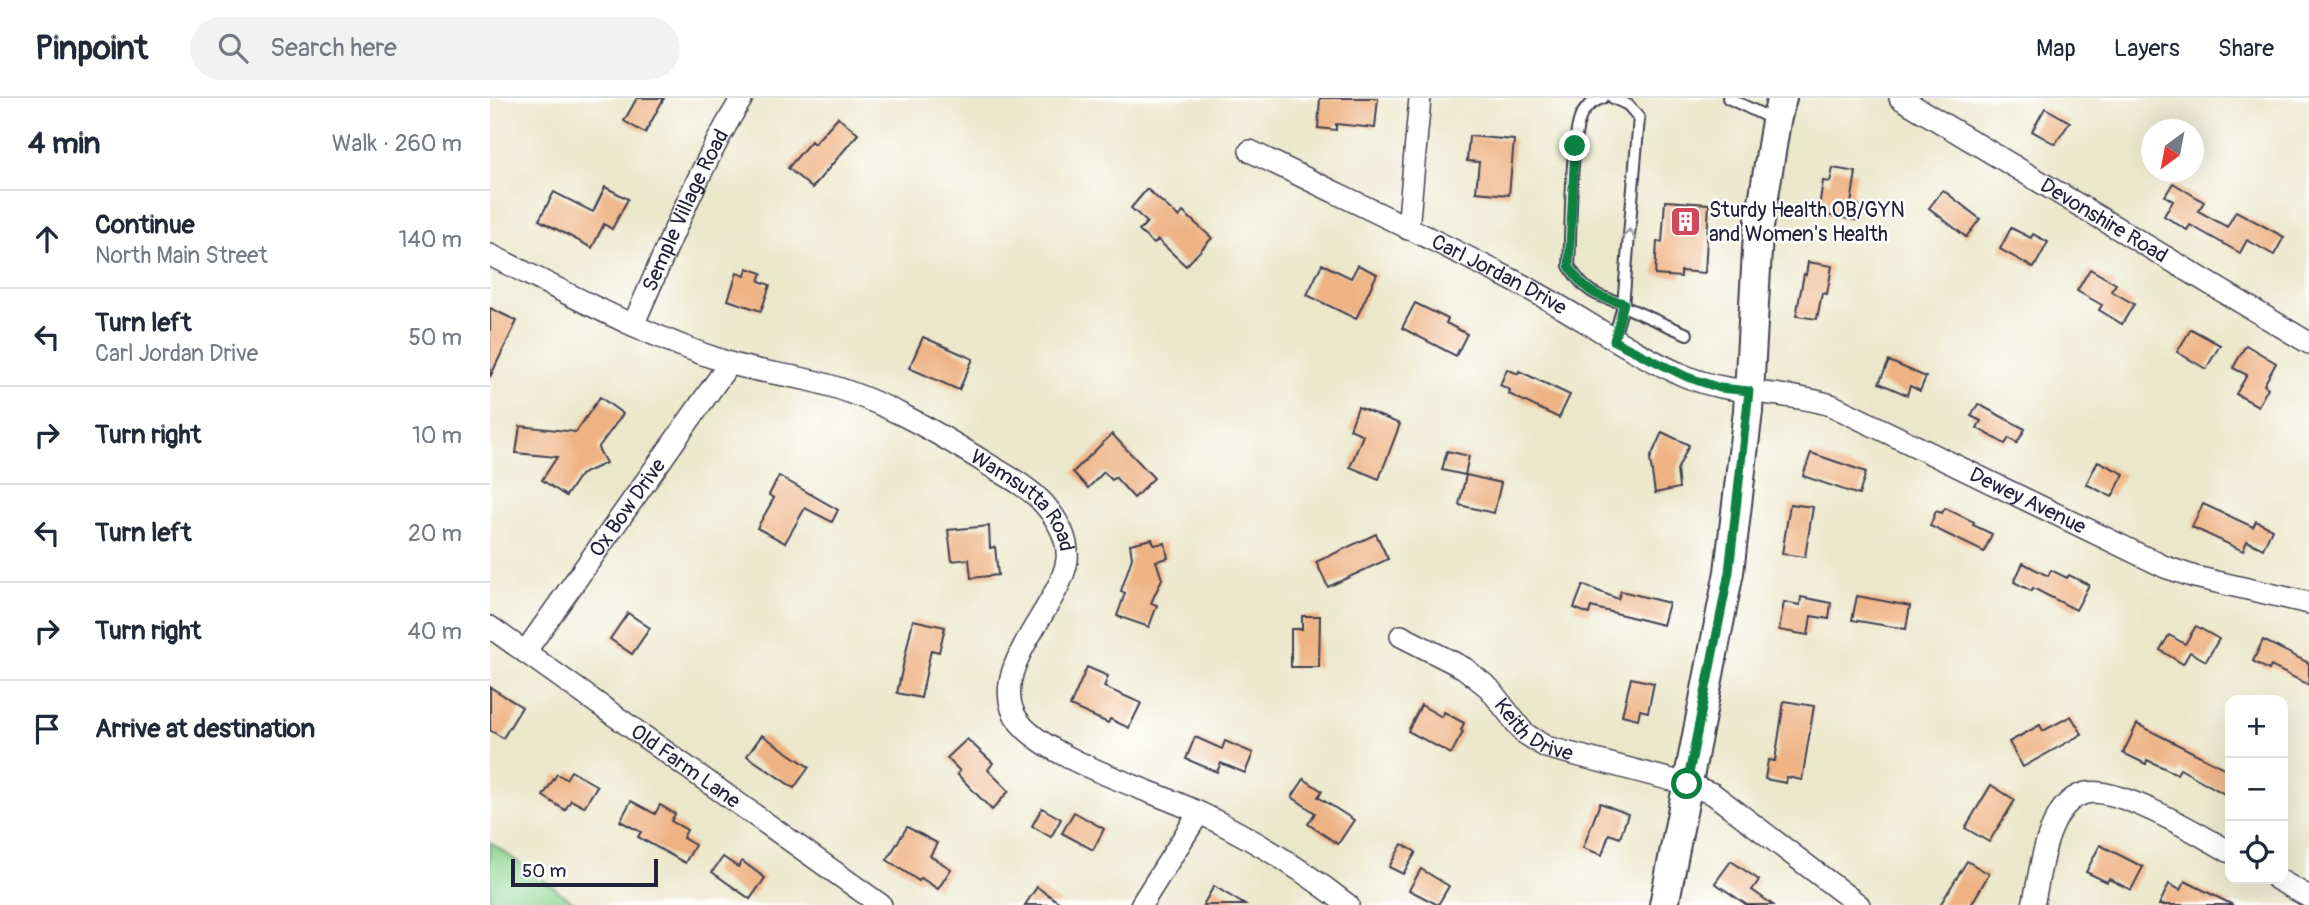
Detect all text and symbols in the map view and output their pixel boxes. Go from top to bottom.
search box [190,17,680,80]
text: Pinpoint [35,28,148,69]
icon: search [214,29,252,67]
text: Search here [270,32,397,64]
text: Map [2036,34,2076,63]
text: Layers [2114,34,2180,63]
text: Share [2218,34,2274,63]
north arrow [2141,119,2204,182]
street label: Semple Village Road [636,124,735,296]
text: 4 min [28,125,101,162]
text: Walk · 260 m [332,129,462,158]
route end [1559,130,1590,161]
street label: Devonshire Road [2035,172,2173,269]
place label: Sturdy Health OB/GYN and Women's Health [1709,197,1905,248]
building icon: Sturdy Health OB/GYN and Women's Health [1669,205,1703,239]
text: Continue [95,209,195,241]
icon: ahead [28,220,66,258]
text: 140 m [399,225,462,254]
street label: Carl Jordan Drive [1427,228,1572,321]
one-way arrow [1621,229,1636,240]
text: North Main Street [95,241,268,270]
text: Turn left [95,307,191,339]
icon: left [28,318,66,356]
text: 50 m [408,323,462,352]
text: Carl Jordan Drive [95,339,258,368]
icon: right [28,416,66,454]
text: Turn right [95,419,201,451]
text: 10 m [412,421,462,450]
street label: Wamsutta Road [965,443,1081,553]
street label: Ox Bow Drive [583,452,672,562]
street label: Dewey Avenue [1965,461,2091,540]
icon: left [28,514,66,552]
text: Turn left [95,517,191,549]
text: 20 m [408,519,462,548]
icon: right [28,612,66,650]
text: Turn right [95,615,201,647]
text: 40 m [408,617,462,646]
street label: Keith Drive [1488,692,1577,767]
map controls [2225,695,2288,884]
button: + [2225,695,2288,758]
icon: arrive [28,710,66,748]
text: Arrive at destination [95,713,315,745]
street label: Old Farm Lane [625,718,746,815]
button: − [2225,758,2288,821]
route start [1671,768,1702,799]
button: locate [2225,821,2288,884]
scale bar [511,856,658,888]
text: 50 m [522,859,566,883]

